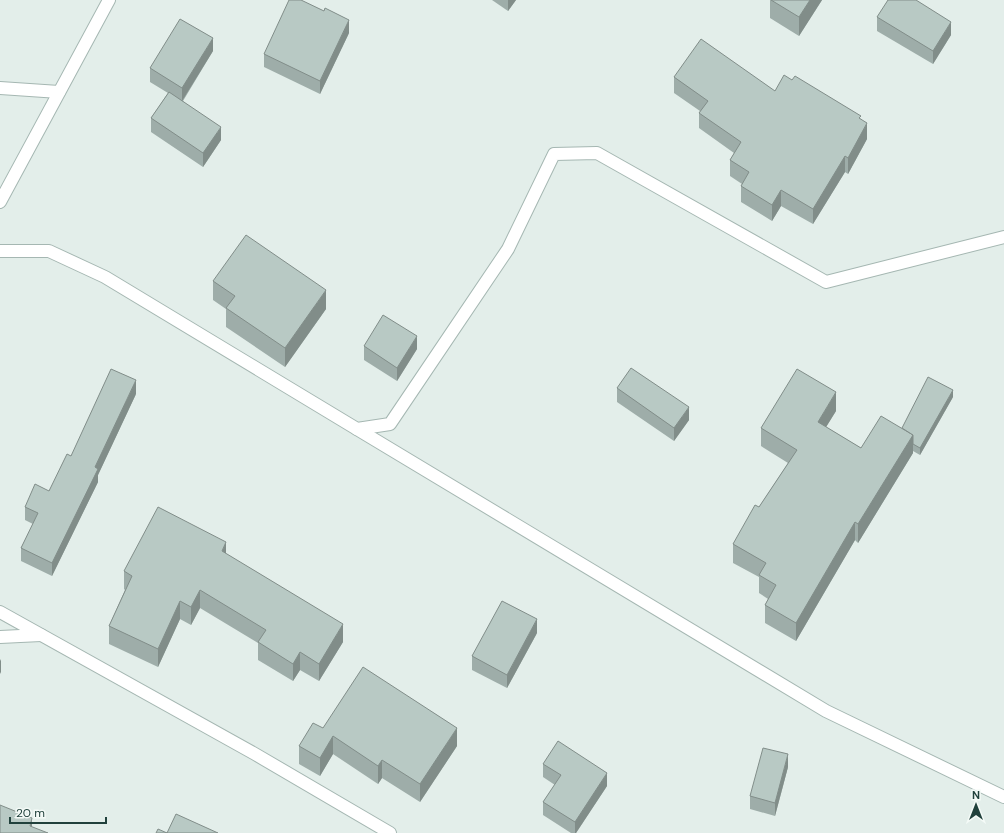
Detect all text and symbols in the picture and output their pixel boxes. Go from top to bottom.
north arrow [956,785,996,825]
text: N [972,788,980,802]
scale bar [10,799,106,825]
text: 20 m [16,805,45,821]

